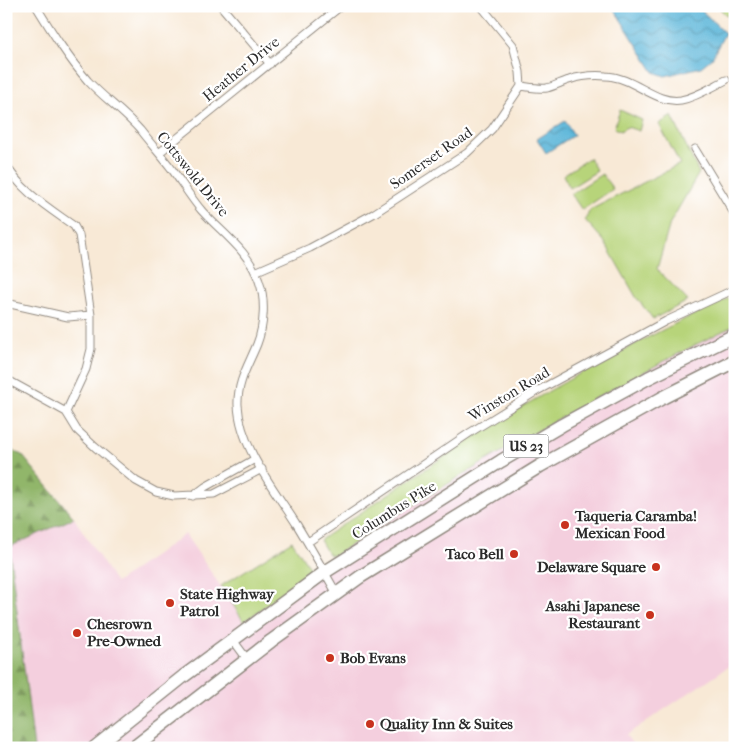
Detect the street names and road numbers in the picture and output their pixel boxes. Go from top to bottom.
street label: Heather Drive [199,32,283,105]
street label: Somerset Road [386,123,476,193]
street label: Cottswold Drive [153,128,233,221]
street label: Winston Road [464,362,554,426]
road number: US 23 [504,434,548,458]
street label: Columbus Pike [349,477,440,543]

